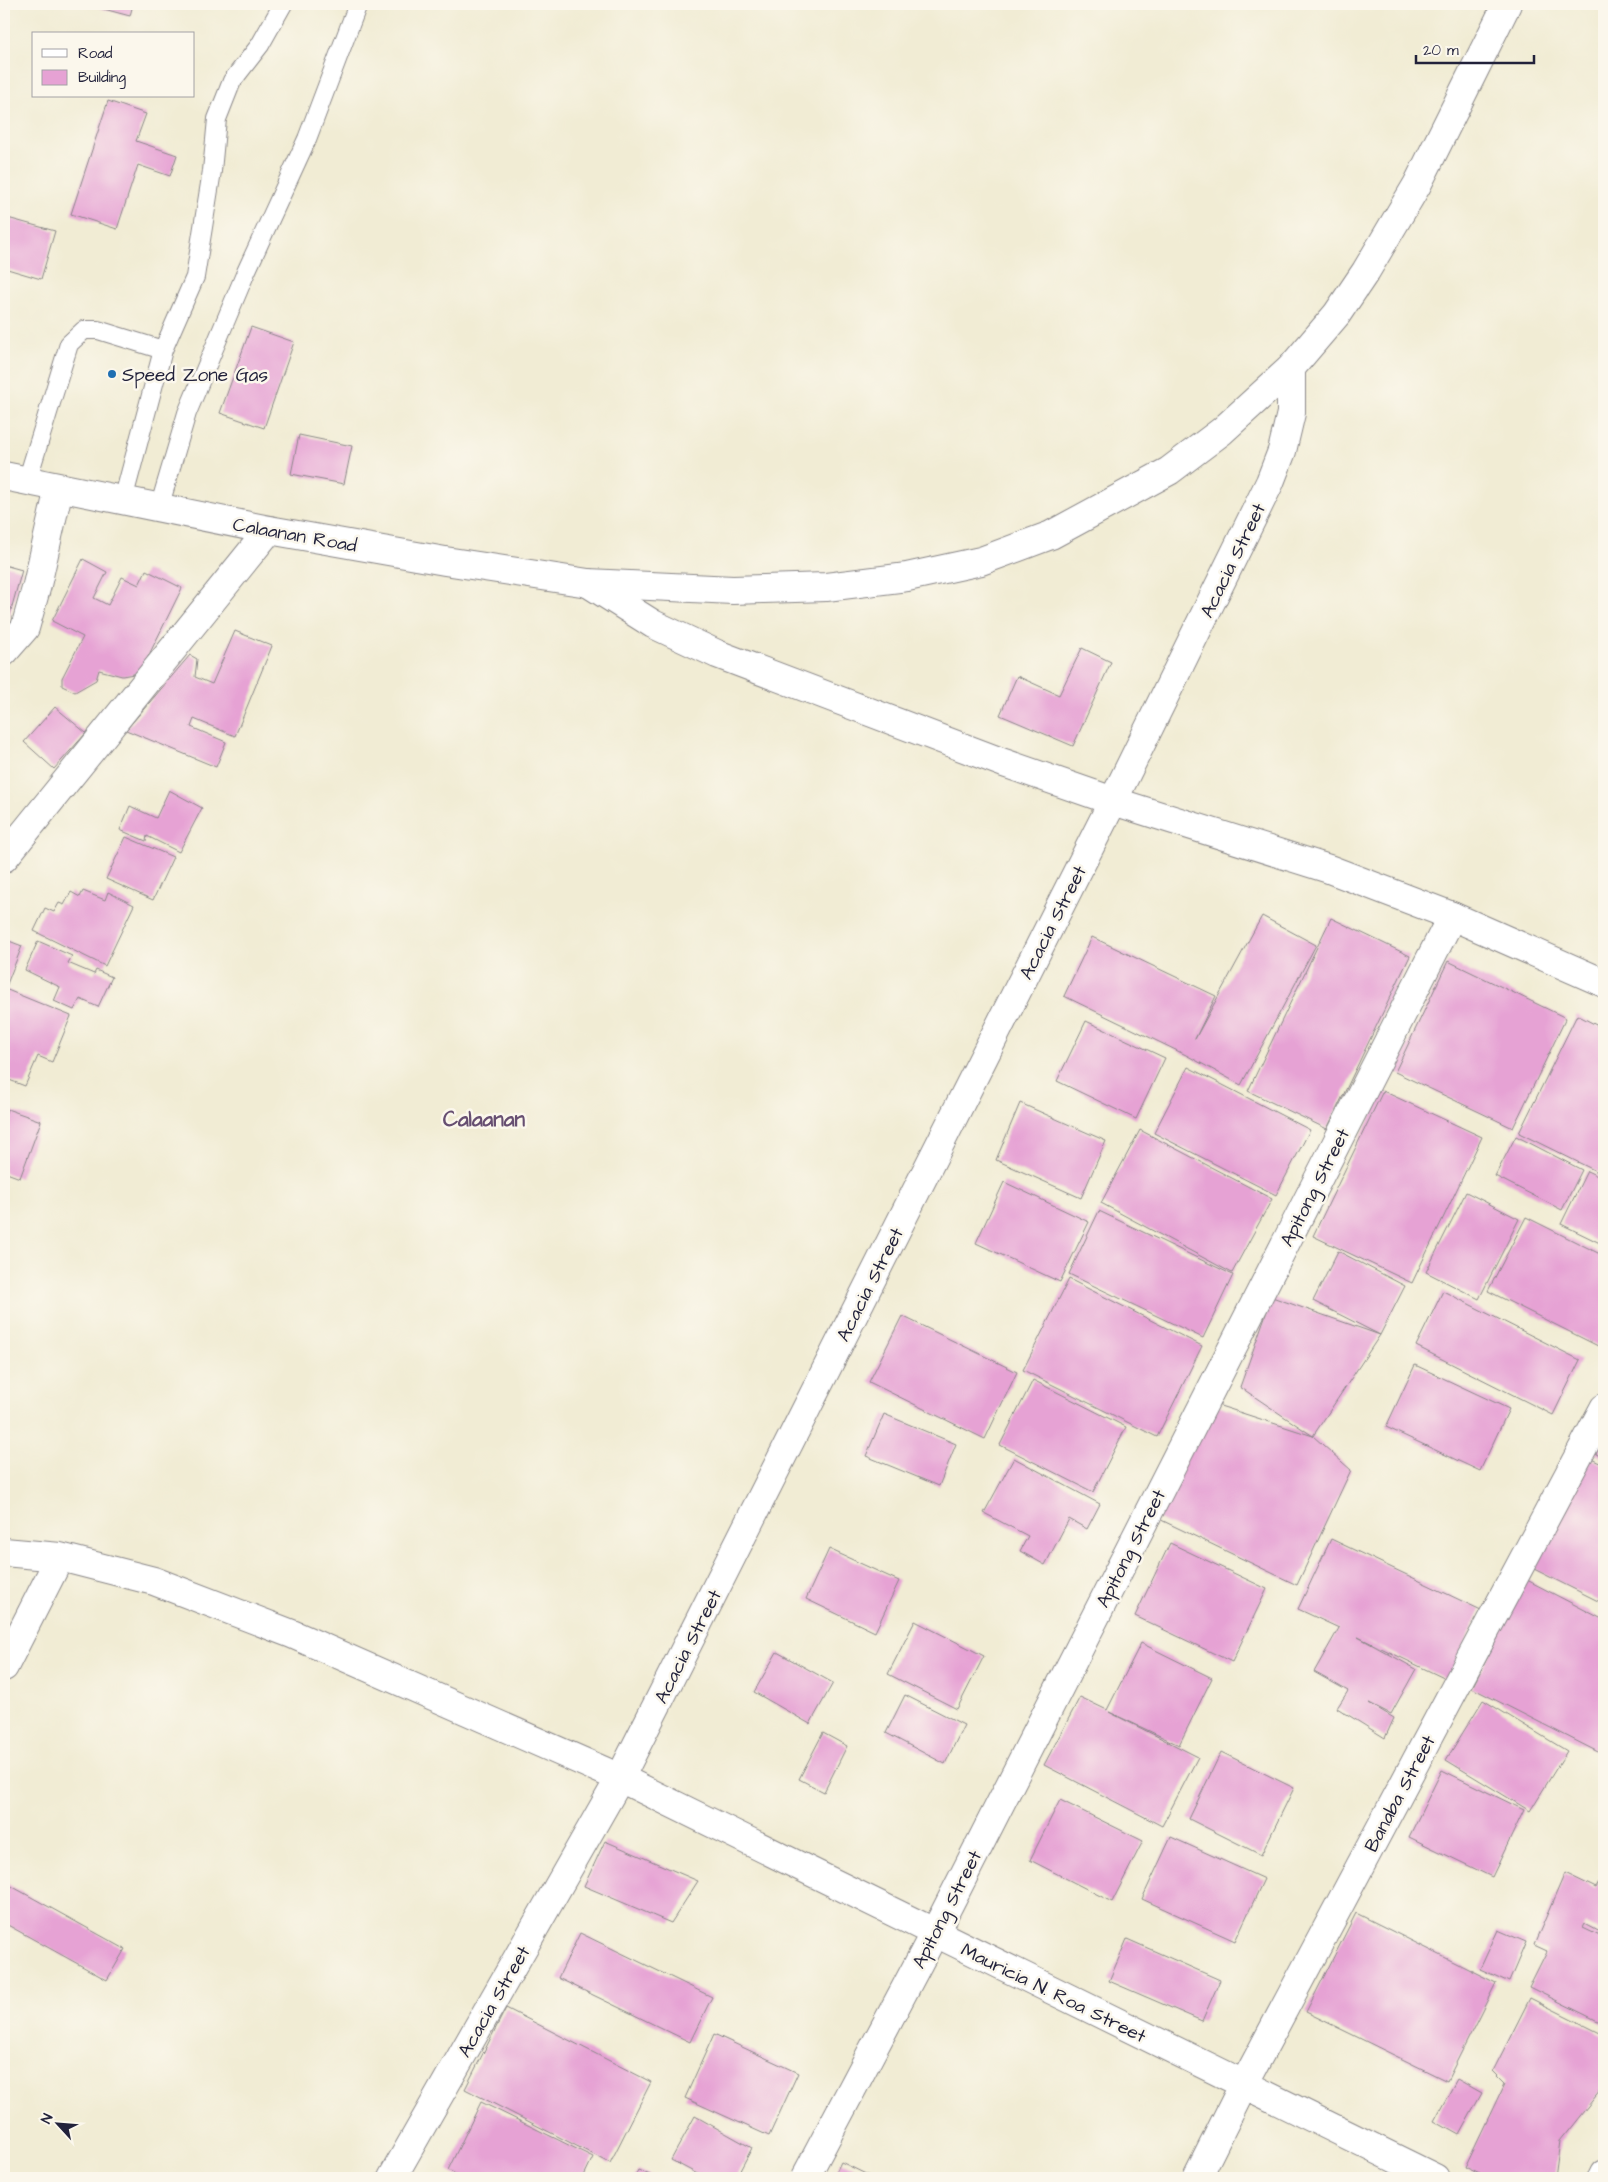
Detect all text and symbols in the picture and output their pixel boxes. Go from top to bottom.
legend [32,32,195,98]
scale bar [1416,32,1533,64]
text: 20 m [1423,40,1459,61]
text: Road [78,43,113,64]
text: Building [78,67,126,89]
place label: Speed Zone Gas [122,362,268,389]
marker: Speed Zone Gas [106,368,118,380]
street label: Acacia Street [1194,498,1273,623]
street label: Calaanan Road [231,511,359,560]
street label: Acacia Street [1013,861,1094,984]
district label: Calaanan [443,1105,525,1134]
street label: Apitong Street [1274,1124,1358,1252]
street label: Acacia Street [830,1223,911,1346]
street label: Apitong Street [1090,1485,1174,1613]
street label: Acacia Street [648,1585,729,1708]
street label: Banaba Street [1358,1730,1443,1857]
street label: Apitong Street [906,1846,990,1974]
street label: Mauricia N. Roa Street [956,1937,1151,2050]
street label: Acacia Street [451,1941,537,2062]
north arrow [32,2100,82,2150]
text: N [36,2110,58,2127]

